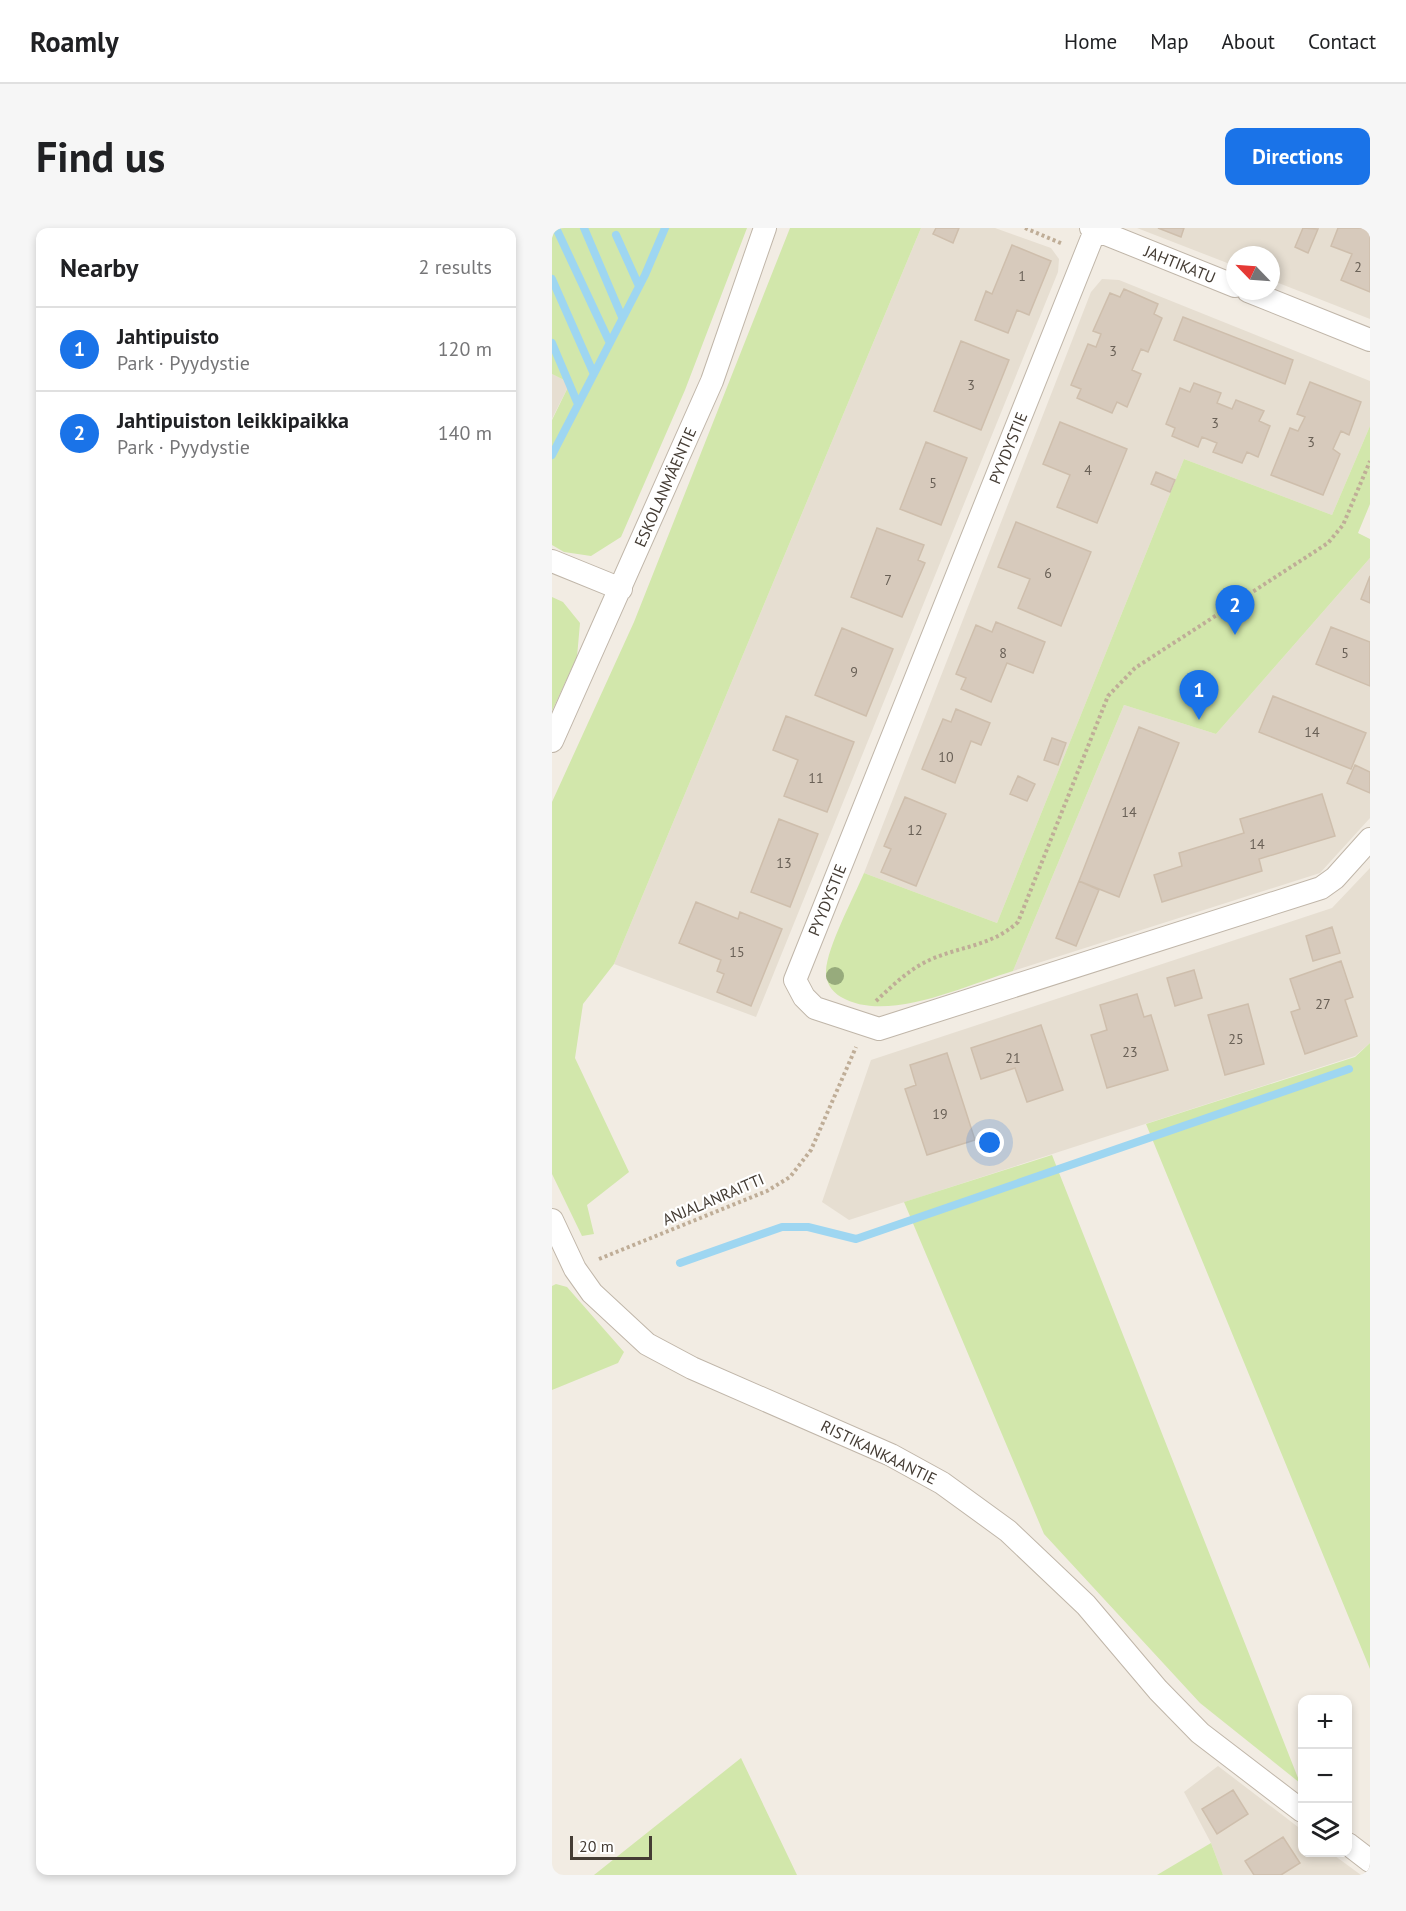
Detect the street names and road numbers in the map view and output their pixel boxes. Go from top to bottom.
street label: JAHTIKATU [1140,240,1219,287]
street label: PYYDYSTIE [985,409,1031,487]
street label: ESKOLANMÄENTIE [630,424,700,550]
street label: PYYDYSTIE [804,861,850,939]
street label: ANJALANRAITTI [659,1169,767,1229]
street label: RISTIKANKAANTIE [818,1415,940,1489]

